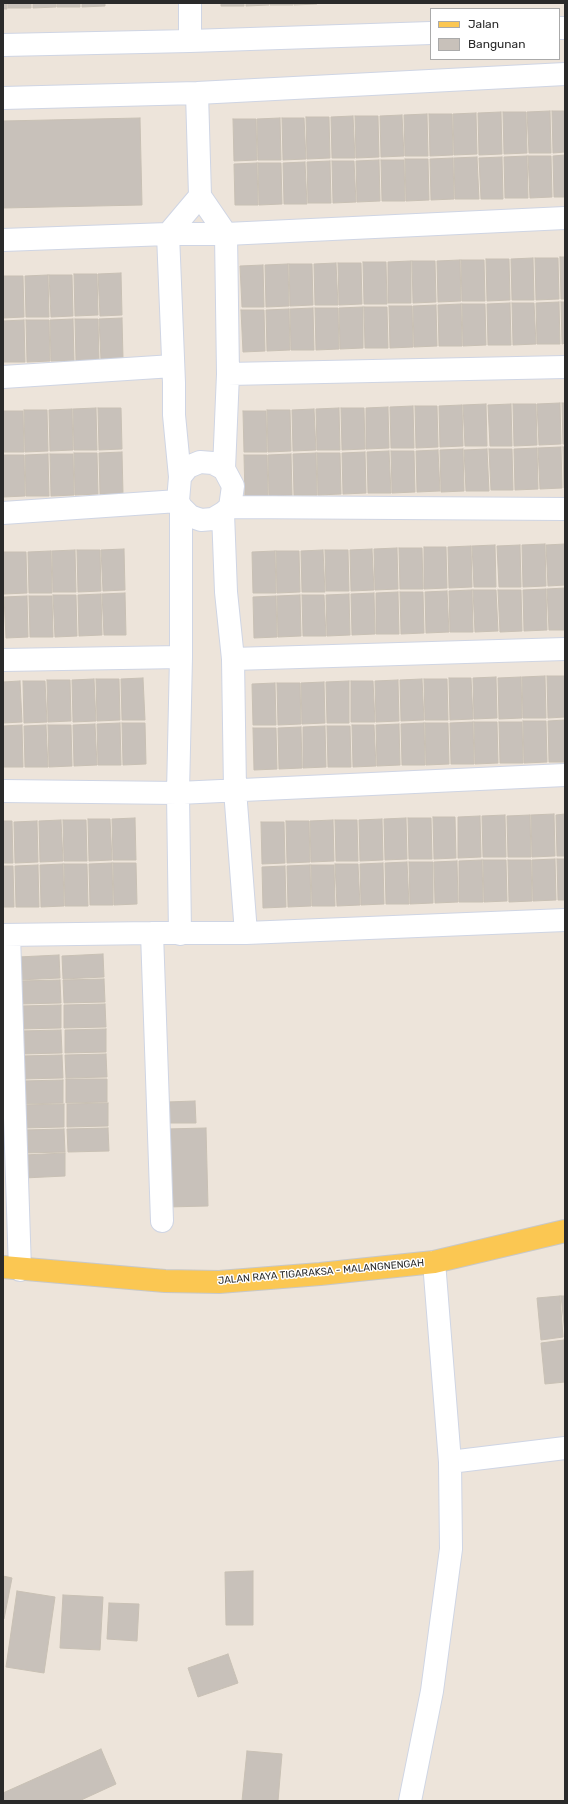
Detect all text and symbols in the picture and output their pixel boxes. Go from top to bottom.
legend [430,8,560,60]
text: Jalan [468,17,499,31]
text: Bangunan [468,37,525,51]
street label: JALAN RAYA TIGARAKSA - MALANGNENGAH [217,1257,425,1287]

